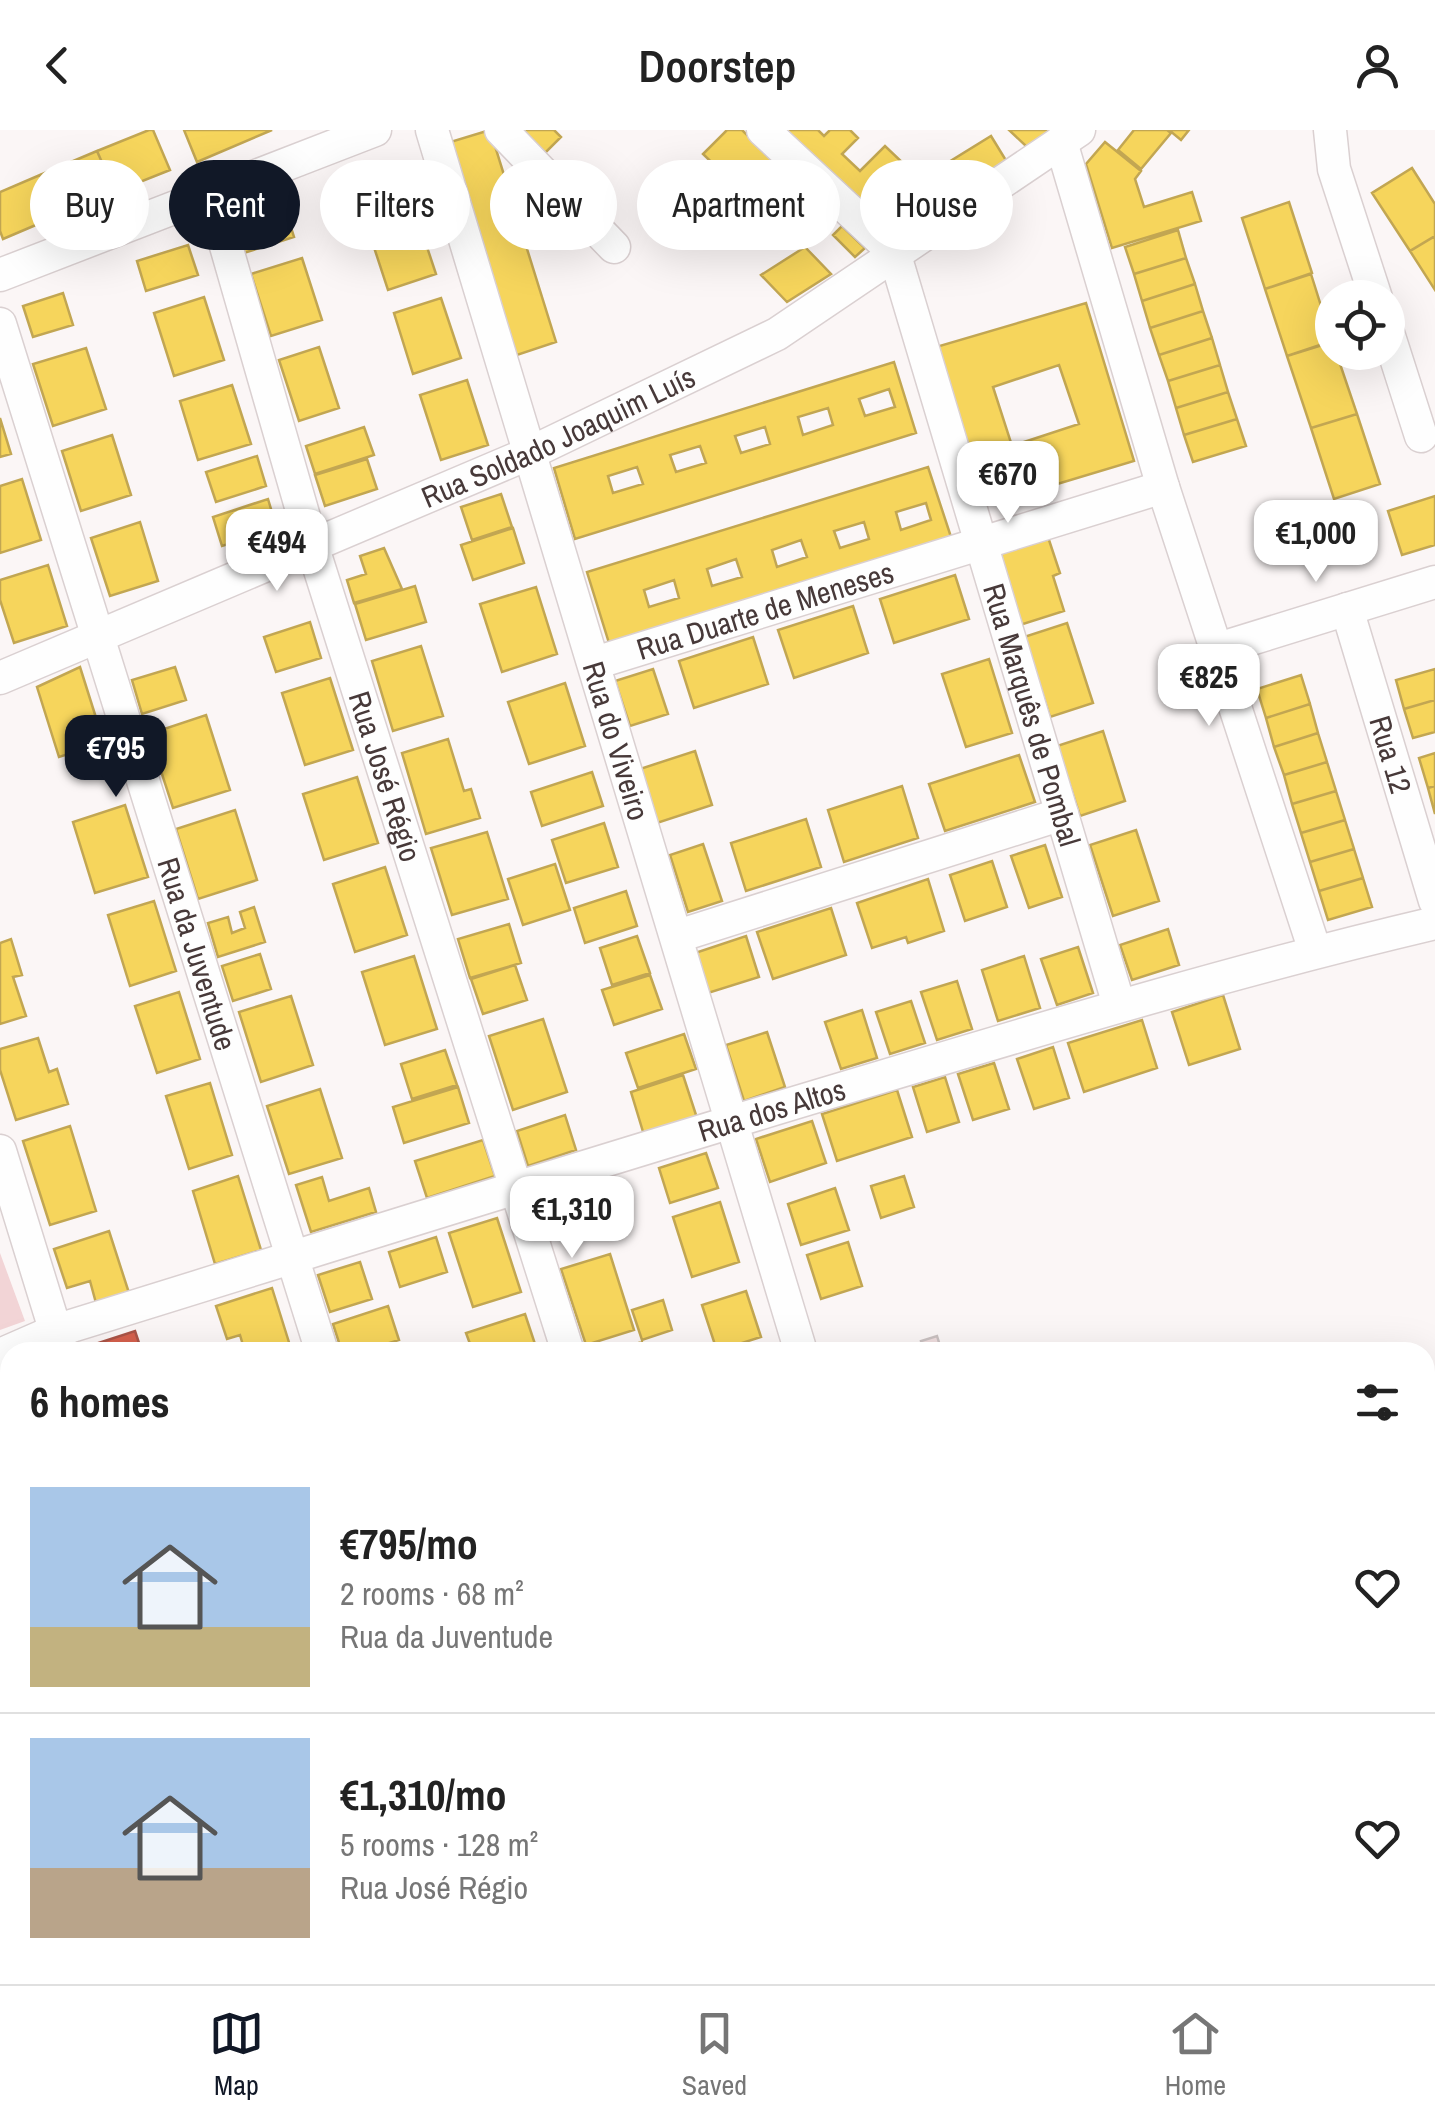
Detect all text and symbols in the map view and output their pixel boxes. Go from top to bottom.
text: Doorstep [639,35,796,96]
icon: back [30,38,85,93]
icon: person [1350,38,1405,93]
chip: Buy [30,160,149,250]
chip: Rent [169,160,300,250]
chip: Filters [320,160,470,250]
chip: New [490,160,617,250]
chip: Apartment [637,160,840,250]
chip: House [860,160,1013,250]
map controls [1315,280,1405,370]
button: locate [1315,280,1405,370]
street label: Rua Soldado Joaquim Luís [415,357,701,517]
pin: €670 [949,441,1067,526]
text: €670 [979,452,1037,495]
pin: €1,000 [1235,500,1397,585]
pin: €494 [218,509,336,594]
text: €1,000 [1276,511,1356,554]
text: €494 [248,520,306,563]
street label: Rua Duarte de Meneses [632,552,898,669]
street label: Rua Marquês de Pombal [974,579,1090,851]
pin: €825 [1150,644,1268,729]
text: €825 [1180,655,1238,698]
street label: Rua do Viveiro [574,657,659,825]
street label: Rua José Régio [340,686,431,867]
street label: Rua 12 [1360,711,1421,798]
pin: €795 [57,715,175,800]
text: €795 [87,726,145,769]
street label: Rua da Juventude [148,853,246,1055]
street label: Rua dos Altos [693,1069,850,1151]
pin: €1,310 [491,1176,653,1261]
text: €1,310 [532,1187,612,1230]
text: 6 homes [30,1374,170,1430]
icon: filters [1350,1375,1405,1430]
text: €795/mo [340,1516,478,1572]
icon: home [110,1527,230,1647]
icon: heart [1350,1560,1405,1615]
text: 2 rooms · 68 m² [340,1572,524,1615]
text: Rua da Juventude [340,1615,553,1658]
text: €1,310/mo [340,1767,507,1823]
icon: home [110,1778,230,1898]
icon: heart [1350,1811,1405,1866]
text: 5 rooms · 128 m² [340,1823,538,1866]
text: Rua José Régio [340,1866,528,1909]
tab: Map [209,2006,264,2104]
tab: Saved [682,2006,747,2104]
tab: Home [1165,2006,1226,2104]

